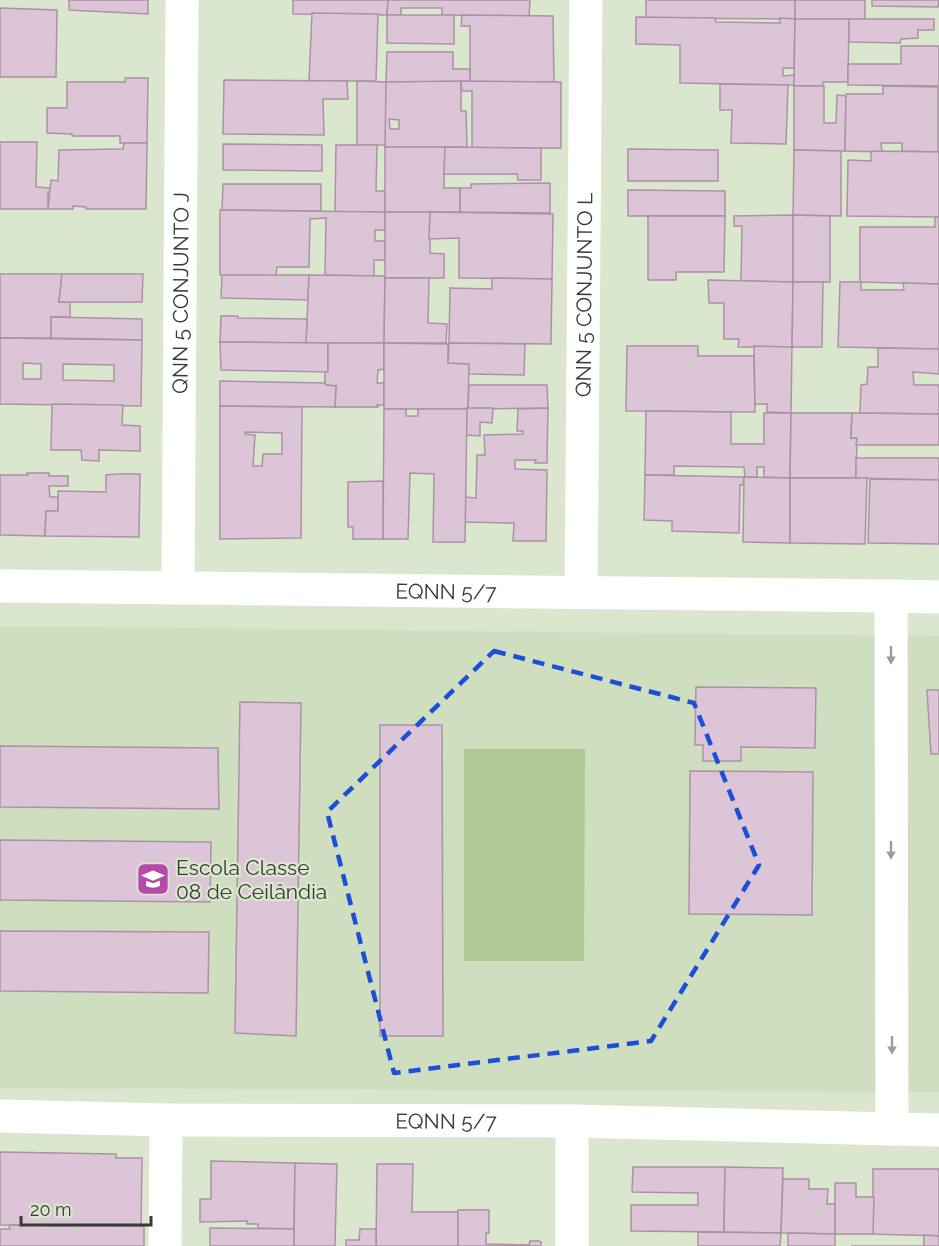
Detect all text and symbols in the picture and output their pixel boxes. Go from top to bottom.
street label: QNN 5 CONJUNTO J [167,192,193,394]
street label: QNN 5 CONJUNTO L [570,193,597,397]
street label: EQNN 5/7 [395,578,498,604]
one-way arrow [886,645,896,664]
one-way arrow [886,840,896,859]
place label: Escola Classe 08 de Ceilândia [176,855,327,904]
school or university icon: Escola Classe 08 de Ceilândia [135,861,171,897]
one-way arrow [887,1035,897,1054]
street label: EQNN 5/7 [395,1108,497,1133]
scale bar [21,1189,152,1227]
text: 20 m [30,1199,72,1220]

